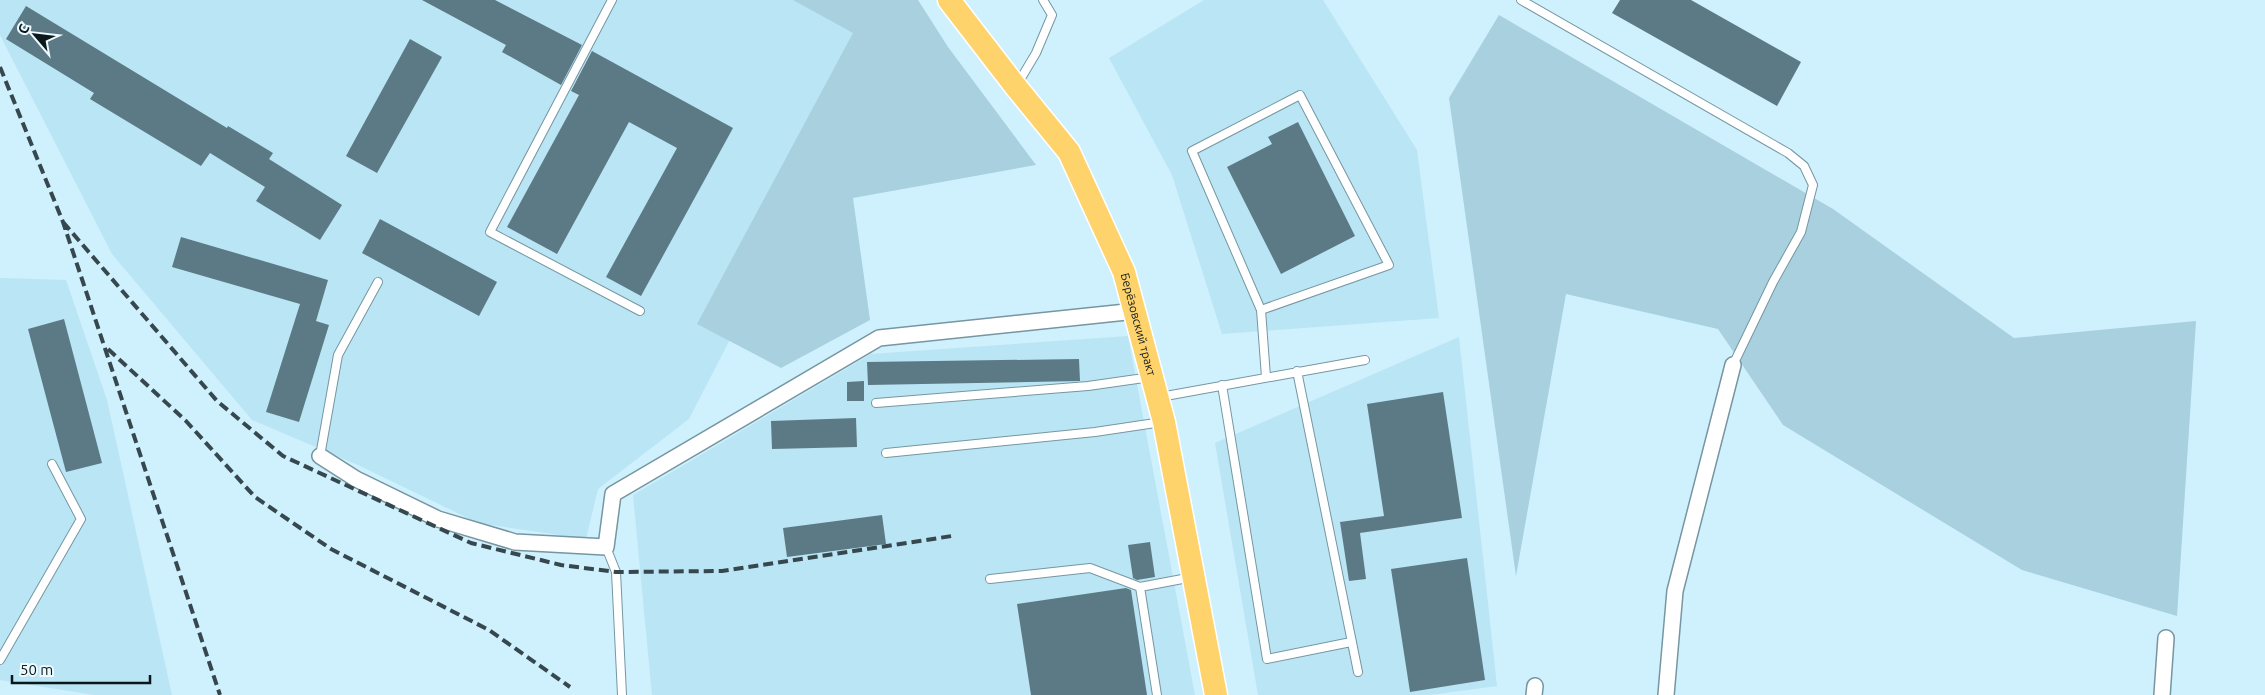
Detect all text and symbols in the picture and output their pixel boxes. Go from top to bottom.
north arrow [10,10,60,60]
text: С [14,21,33,37]
street label: Берёзовский тракт [1119,272,1159,378]
scale bar [12,652,150,684]
text: 50 m [20,661,53,678]

